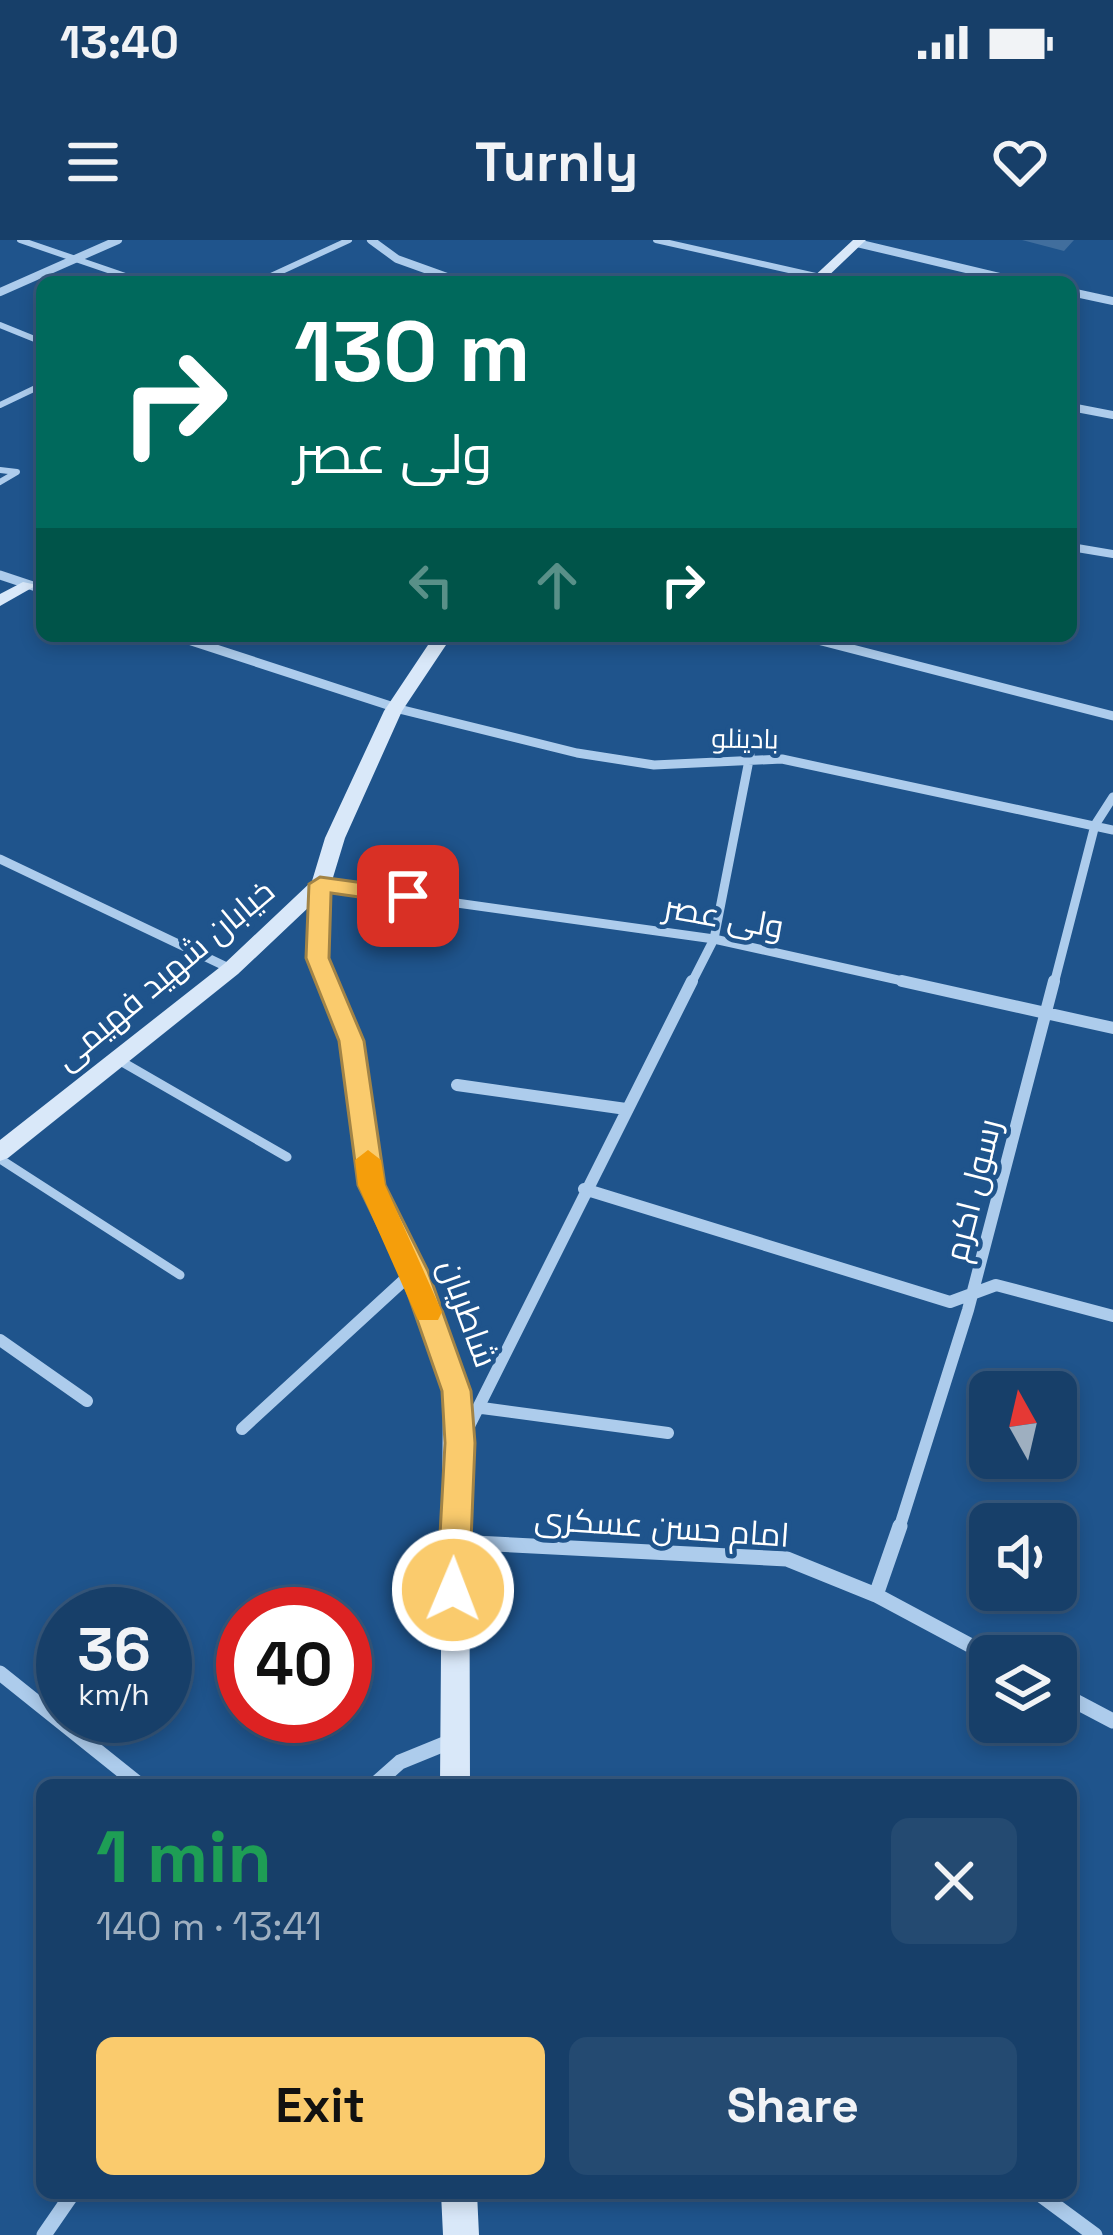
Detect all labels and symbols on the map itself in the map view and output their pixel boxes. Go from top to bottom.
street label: بادینلو [711,720,779,757]
pin [357,845,459,947]
street label: خیابان شهید فهیمی [46,870,283,1079]
street label: ولی عصر [659,885,787,948]
street label: رسول اکرم [935,1115,1012,1266]
street label: شاطریان [429,1254,507,1373]
north arrow [969,1371,1077,1479]
street label: امام حسن عسکری [533,1497,791,1558]
position arrow [390,1527,516,1653]
speed limit sign: 40 [216,1587,372,1743]

